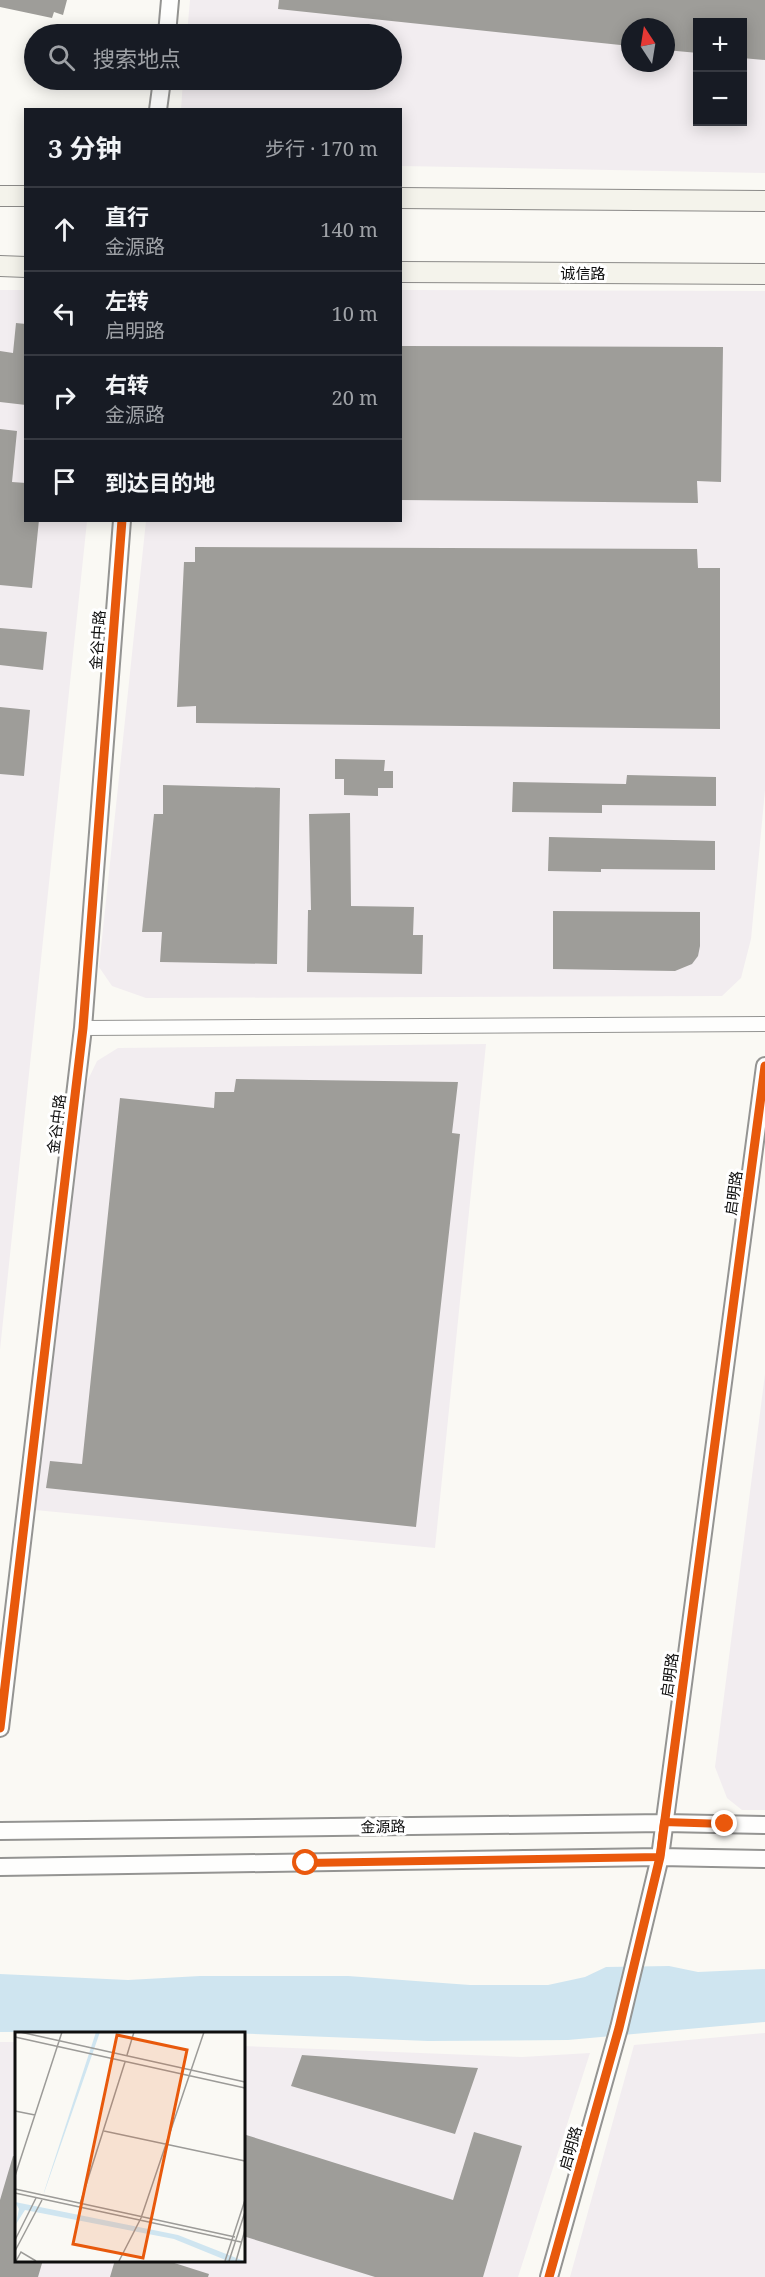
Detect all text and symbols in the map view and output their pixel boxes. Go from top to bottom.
north arrow [621,18,675,72]
map controls [693,18,747,126]
button: + [693,18,747,72]
search box [24,24,402,90]
icon: search [45,41,78,74]
text: 搜索地点 [93,43,181,73]
button: − [693,72,747,126]
text: 3 分钟 [48,130,121,166]
text: 步行 · 170 m [265,135,378,162]
text: 直行 [105,201,149,231]
icon: ahead [48,213,81,246]
text: 140 m [320,216,378,243]
text: 金源路 [105,233,165,260]
street label: 诚信路 [560,263,606,283]
text: 左转 [105,285,149,315]
icon: left [48,297,81,330]
text: 10 m [332,300,378,327]
text: 启明路 [105,317,165,344]
text: 右转 [105,369,149,399]
icon: right [48,381,81,414]
text: 20 m [332,384,378,411]
text: 金源路 [105,401,165,428]
icon: arrive [48,465,81,498]
text: 到达目的地 [105,467,215,497]
street label: 金谷中路 [85,609,109,671]
street label: 金谷中路 [42,1093,70,1155]
street label: 启明路 [720,1169,746,1217]
street label: 启明路 [656,1651,682,1699]
route end [711,1810,737,1836]
street label: 金源路 [360,1816,406,1836]
route start [292,1849,318,1875]
inset map [15,2032,244,2262]
street label: 启明路 [554,2124,586,2172]

